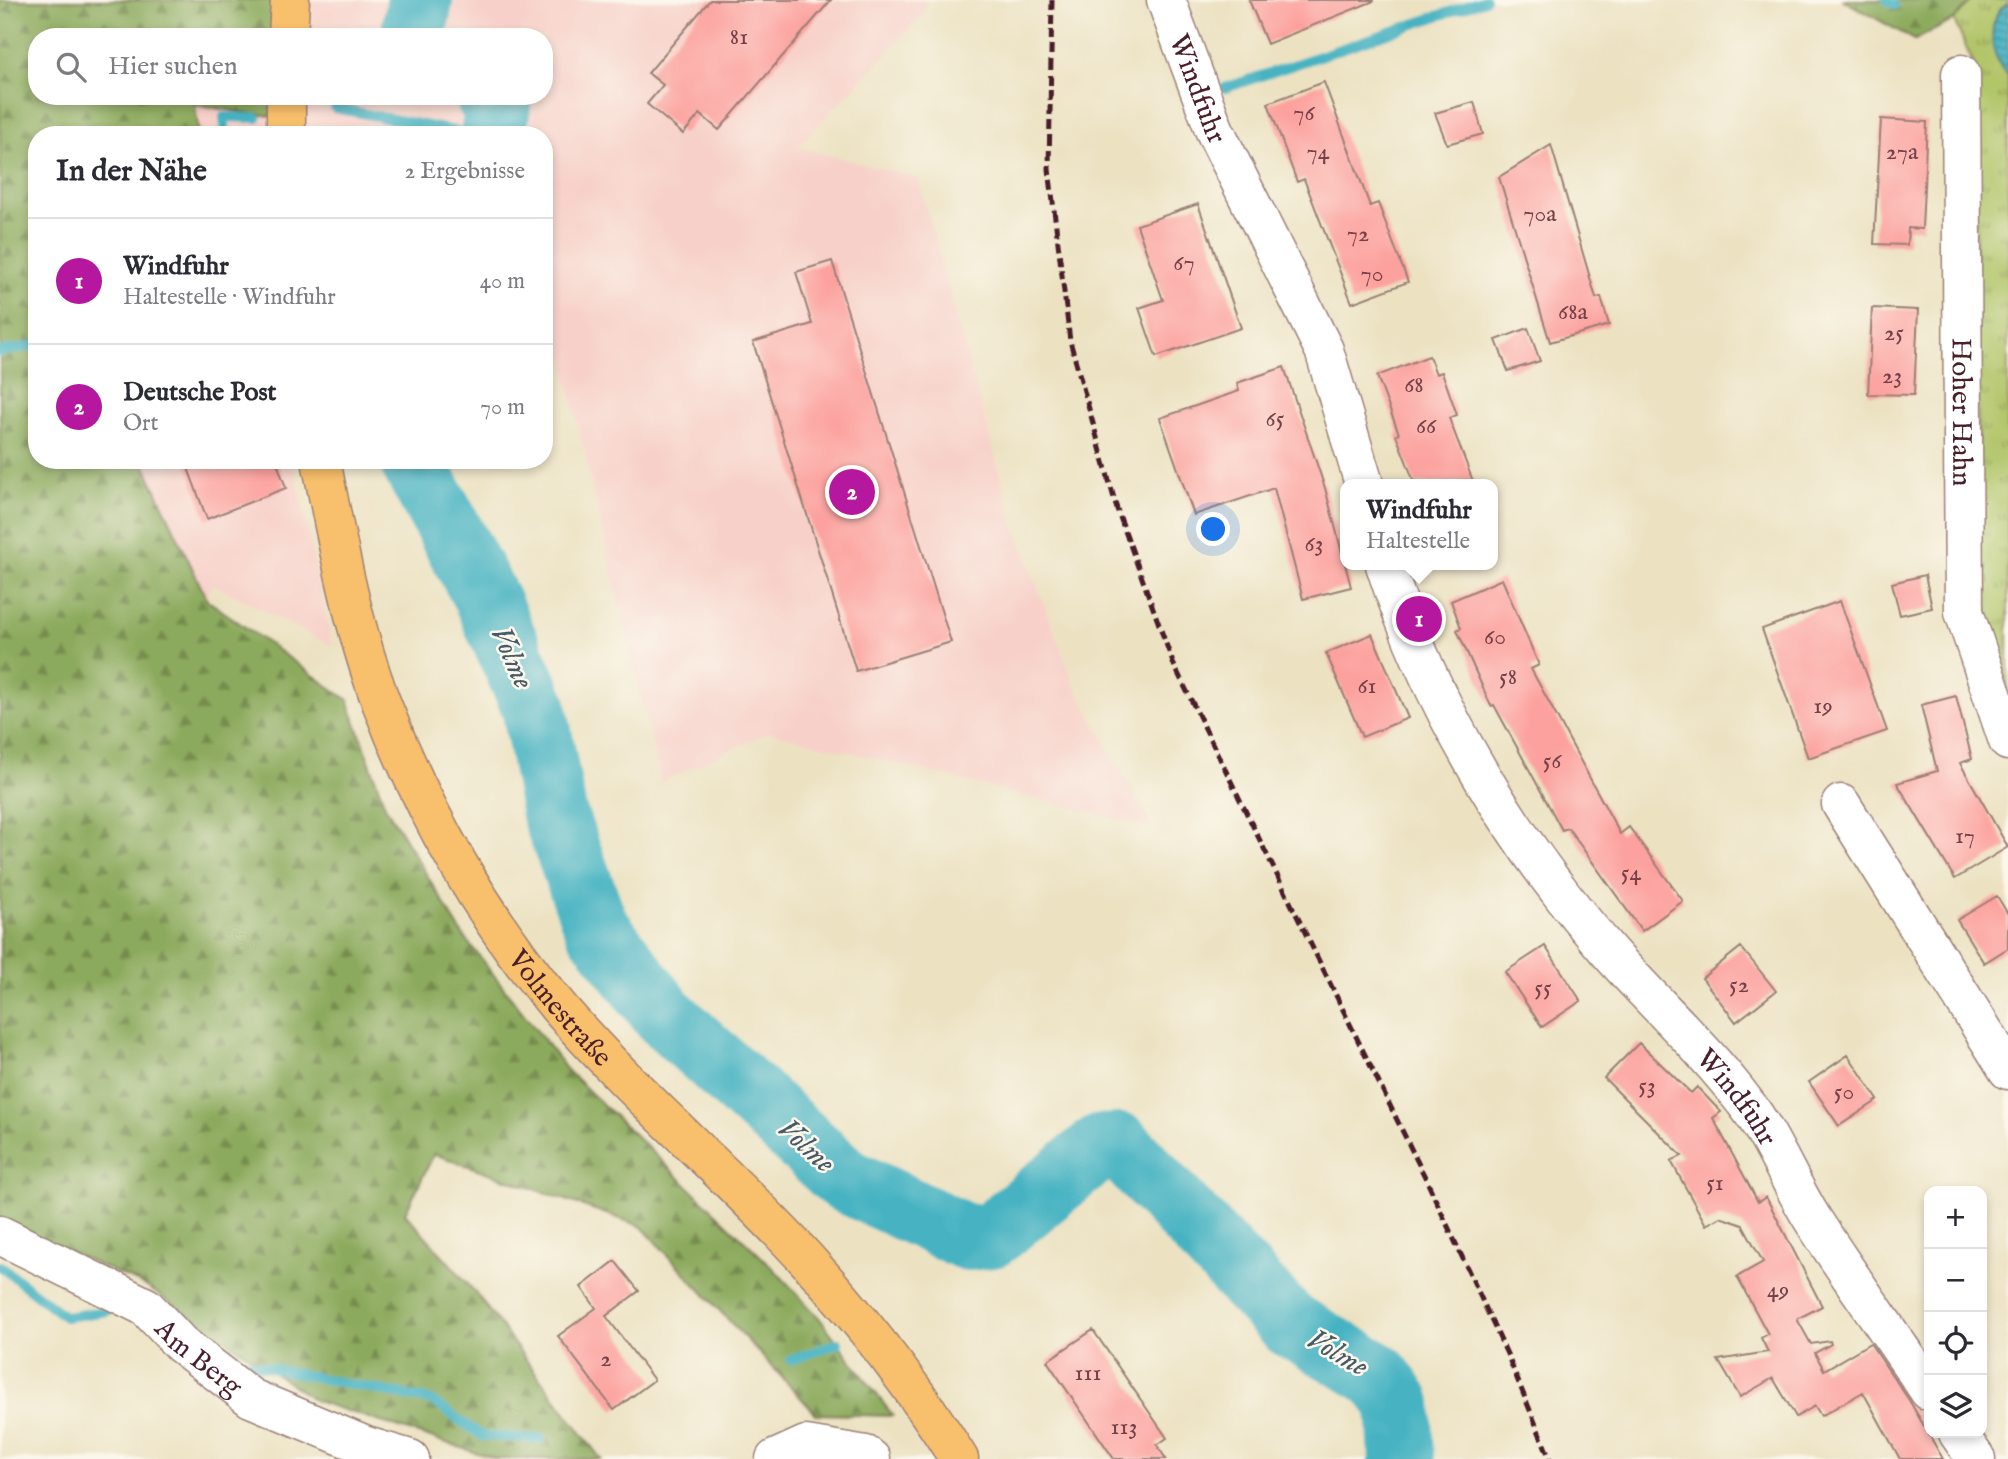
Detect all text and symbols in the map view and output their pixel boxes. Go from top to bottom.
house number: 81 [730,22,748,53]
search box [28,28,553,105]
street label: Windfuhr [1160,29,1233,150]
icon: search [52,48,90,86]
text: Hier suchen [108,50,238,83]
house number: 76 [1293,98,1316,129]
house number: 74 [1307,137,1330,168]
house number: 27a [1886,137,1919,168]
text: In der Nähe [56,153,207,191]
text: 2 Ergebnisse [404,157,525,186]
house number: 70a [1523,199,1557,230]
house number: 72 [1347,219,1369,250]
house number: 67 [1173,248,1195,279]
text: Windfuhr [123,250,229,283]
house number: 70 [1360,259,1384,290]
text: 1 [75,267,83,296]
text: 40 m [480,267,525,296]
text: Haltestelle · Windfuhr [123,283,336,312]
house number: 68a [1558,297,1589,328]
house number: 25 [1884,318,1904,349]
street label: Hoher Hahn [1942,338,1978,487]
house number: 23 [1882,361,1902,392]
house number: 68 [1404,370,1424,401]
text: Deutsche Post [123,376,277,409]
text: 2 [74,393,84,422]
text: 70 m [480,393,525,422]
house number: 65 [1266,404,1285,435]
text: Ort [123,409,158,438]
house number: 66 [1416,411,1437,442]
pin: 2 [829,466,875,518]
popup [1340,479,1498,570]
text: Windfuhr [1366,494,1472,527]
your location [1196,512,1230,546]
text: Haltestelle [1366,527,1470,556]
house number: 63 [1304,529,1324,560]
pin: 1 [1396,593,1442,645]
water label: Volme [481,620,542,695]
house number: 60 [1484,622,1506,653]
house number: 58 [1499,662,1517,693]
house number: 61 [1358,671,1376,702]
house number: 19 [1813,691,1833,722]
house number: 56 [1543,746,1562,777]
house number: 17 [1955,821,1975,852]
house number: 54 [1621,858,1641,889]
street label: Volmestraße [499,943,619,1075]
house number: 52 [1729,970,1749,1001]
house number: 55 [1534,973,1552,1004]
street label: Windfuhr [1688,1042,1784,1152]
house number: 53 [1638,1071,1656,1102]
house number: 50 [1834,1077,1854,1108]
water label: Volme [769,1111,842,1182]
house number: 51 [1706,1168,1724,1199]
map controls [1924,1186,1987,1438]
button: + [1924,1186,1987,1249]
button: − [1924,1249,1987,1312]
house number: 49 [1767,1275,1789,1306]
street label: Am Berg [146,1312,249,1406]
button: locate [1924,1312,1987,1375]
water label: Volme [1299,1321,1375,1386]
house number: 2 [600,1344,612,1375]
house number: 111 [1075,1358,1101,1389]
button: layers [1924,1375,1987,1438]
house number: 113 [1111,1412,1137,1443]

